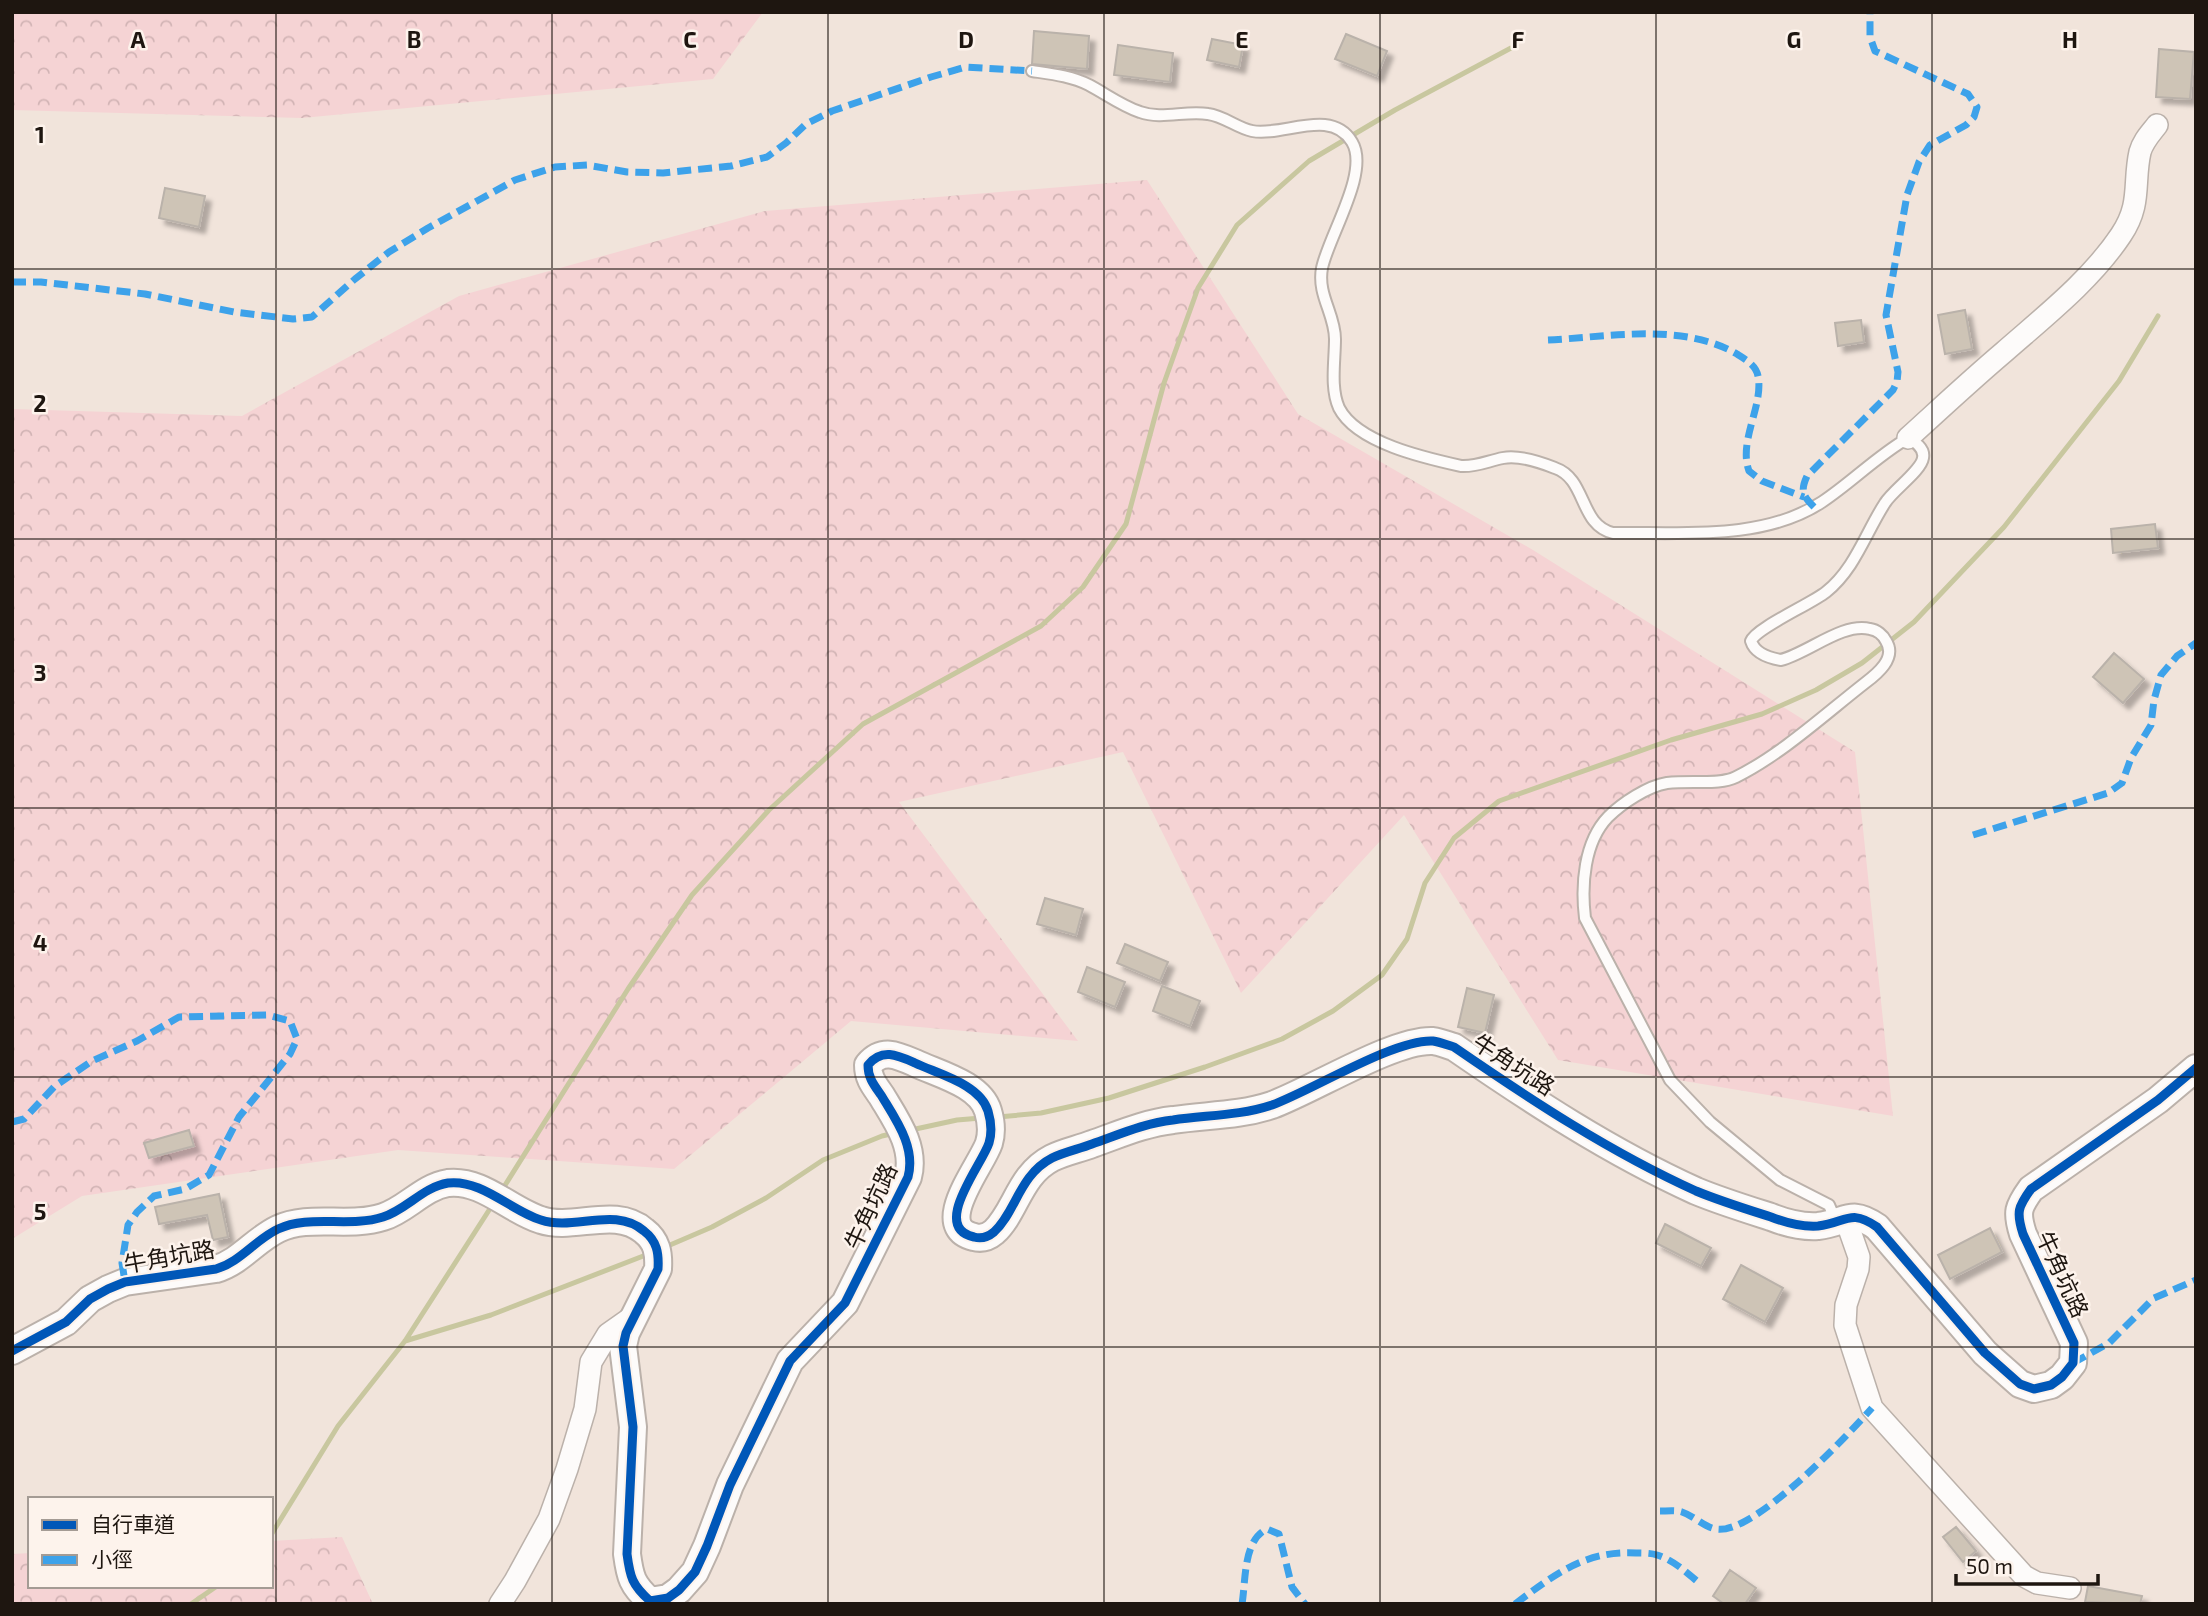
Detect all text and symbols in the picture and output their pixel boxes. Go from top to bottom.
text: A [130,25,146,53]
text: B [407,25,421,53]
text: C [683,25,697,53]
text: D [958,25,974,53]
text: E [1235,25,1249,53]
text: F [1512,25,1525,53]
text: G [1787,25,1801,53]
text: H [2062,25,2078,53]
text: 1 [35,120,45,148]
text: 2 [33,389,47,417]
text: 3 [33,658,47,686]
text: 4 [33,928,47,956]
street label: 牛角坑路 [1468,1027,1560,1101]
street label: 牛角坑路 [838,1158,902,1254]
text: 5 [34,1197,46,1225]
street label: 牛角坑路 [2031,1226,2095,1322]
street label: 牛角坑路 [121,1234,217,1278]
legend [28,1497,273,1588]
text: 自行車道 [91,1511,175,1536]
scale bar [1956,1542,2098,1586]
text: 小徑 [91,1546,133,1571]
text: 50 m [1966,1553,2013,1578]

